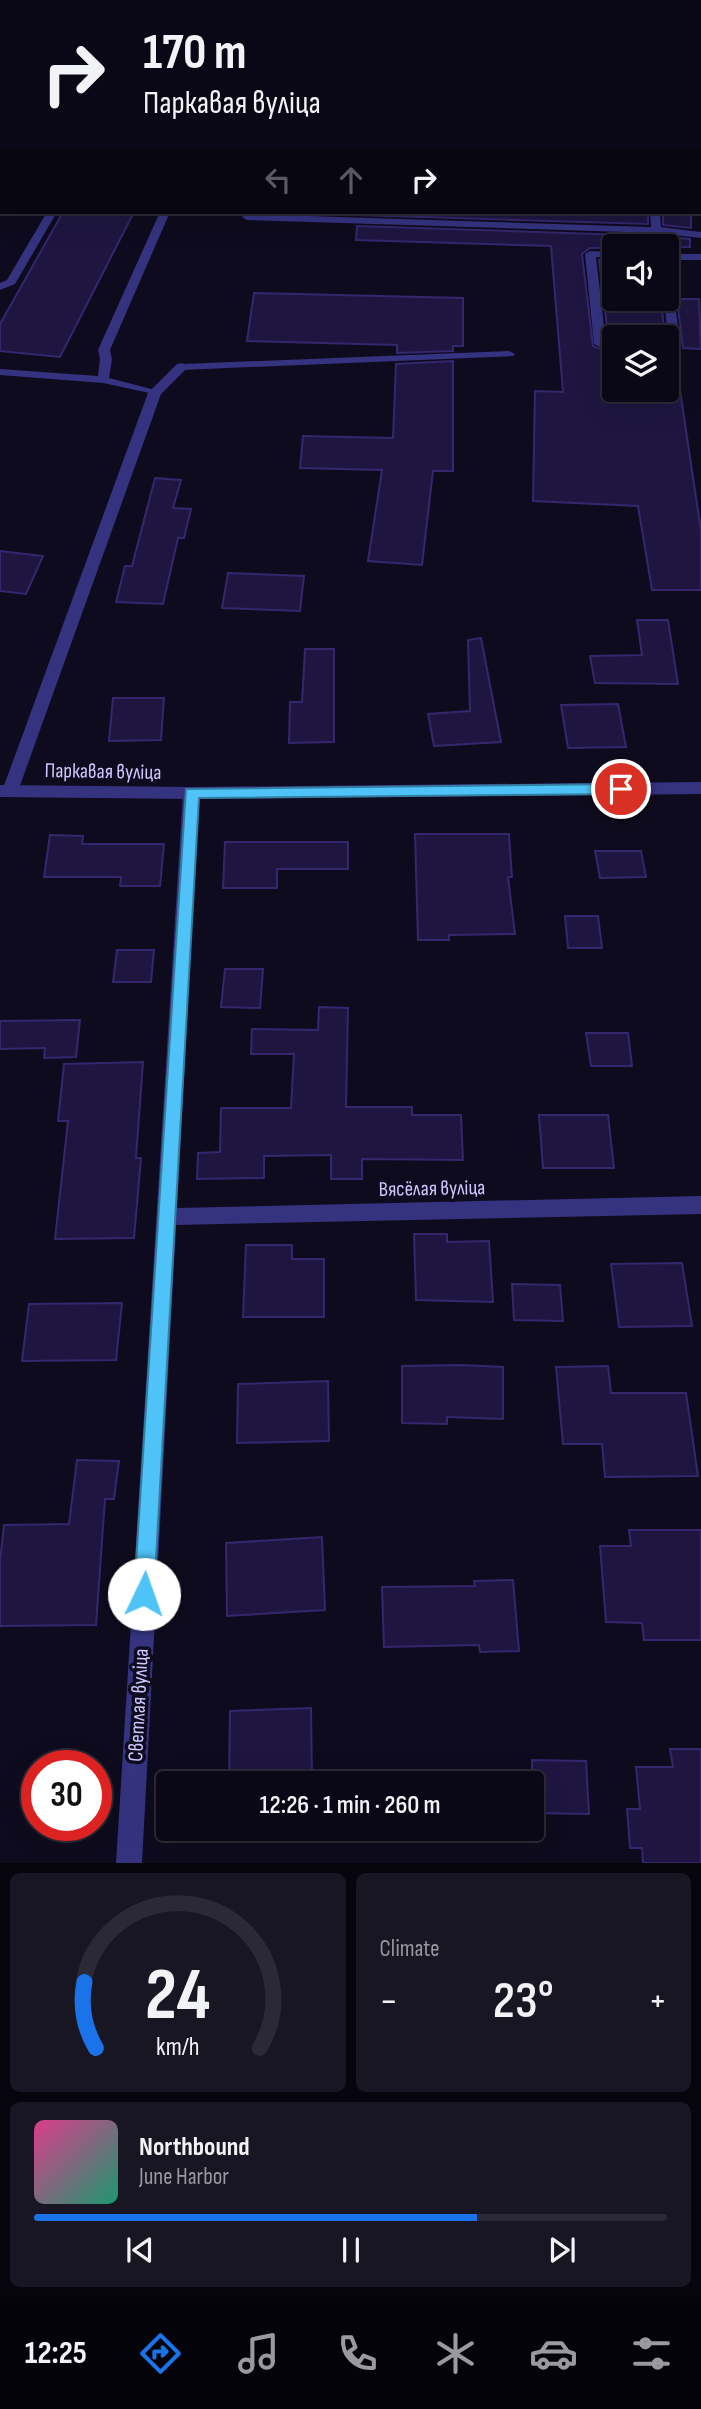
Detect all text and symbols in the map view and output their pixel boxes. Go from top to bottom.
text: 170 m [143,24,247,83]
icon: right [28,28,119,119]
text: Паркавая вуліца [143,84,321,123]
icon: left [259,161,297,199]
icon: ahead [332,161,370,199]
icon: right [405,161,443,199]
map controls [602,234,679,402]
button: sound [602,234,679,311]
button: layers [602,325,679,402]
street label: Паркавая вуліца [44,758,162,785]
pin [591,759,651,819]
icon: arrive [602,770,640,808]
street label: Вясёлая вуліца [378,1175,486,1202]
position arrow [107,1557,181,1631]
street label: Светлая вуліца [123,1648,154,1762]
speed limit sign: 30 [21,1750,112,1841]
text: 12:26 · 1 min · 260 m [260,1790,440,1821]
text: Climate [380,1935,439,1963]
text: 24 [145,1953,210,2041]
text: 23° [493,1970,554,2033]
text: − [380,1979,398,2024]
text: + [648,1979,667,2024]
text: km/h [156,2032,199,2063]
text: Northbound [139,2132,250,2163]
text: June Harbor [139,2163,229,2191]
icon: previous [121,2231,159,2269]
icon: pause [332,2231,370,2269]
icon: next [543,2231,581,2269]
icon: directions [136,2329,185,2378]
icon: music [234,2329,283,2378]
icon: phone [333,2329,382,2378]
icon: climate [431,2329,480,2378]
icon: car [529,2329,578,2378]
icon: filters [627,2329,676,2378]
text: 12:25 [25,2334,87,2373]

